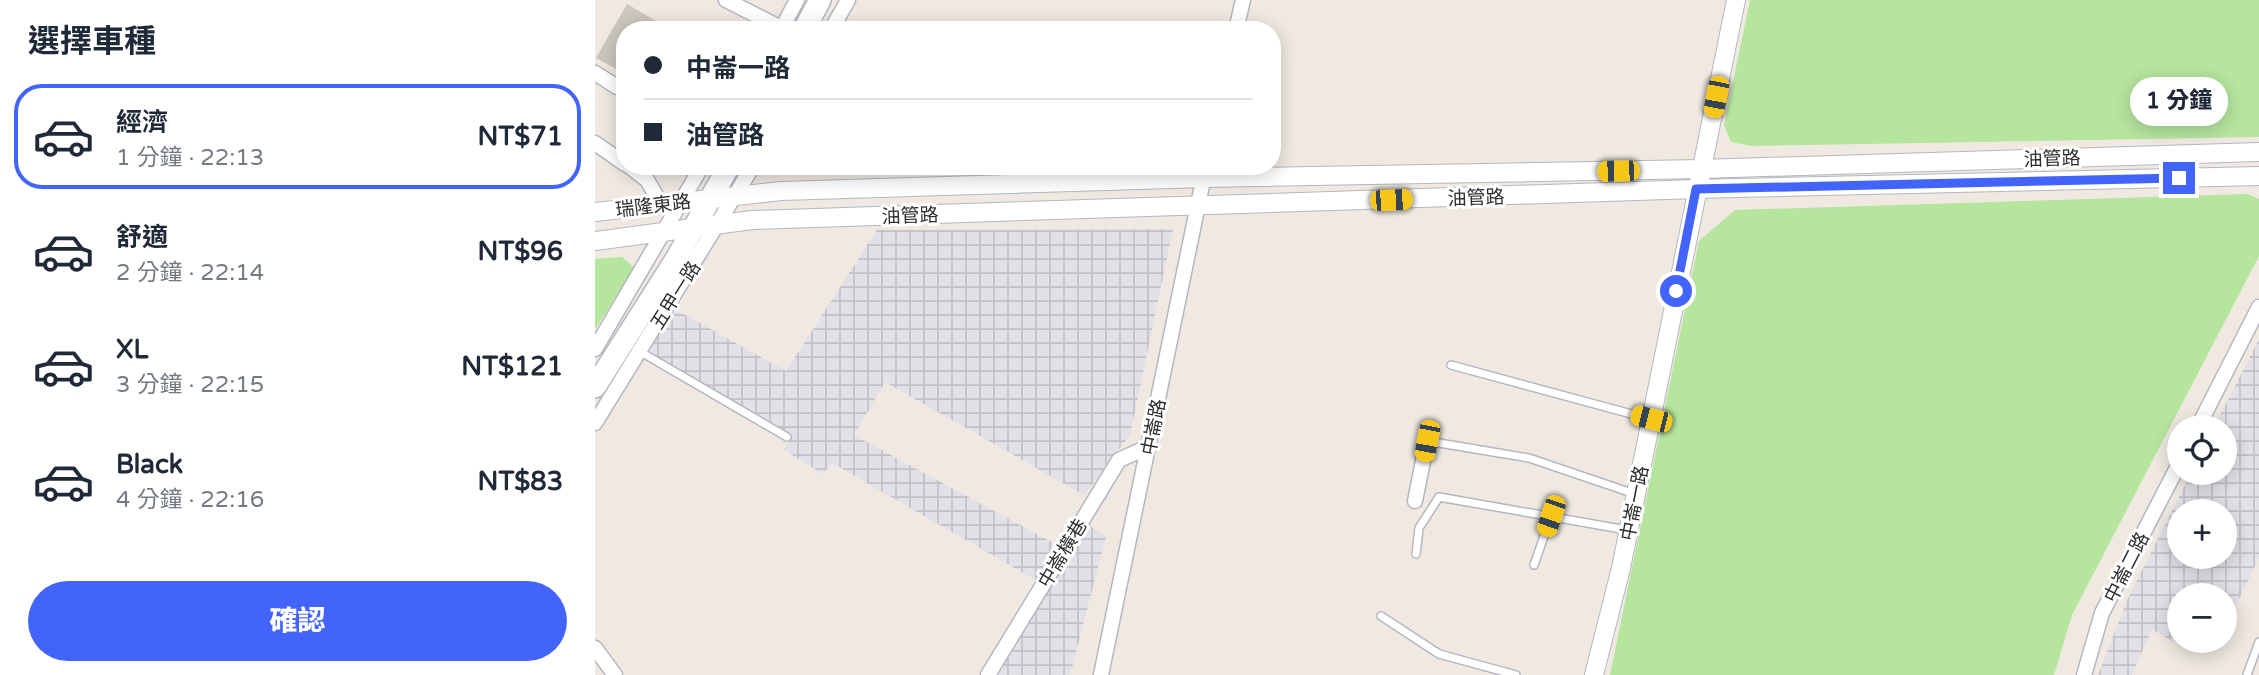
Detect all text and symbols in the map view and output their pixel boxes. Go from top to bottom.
text: 選擇車種 [28,23,156,61]
text: 中崙一路 [686,53,790,84]
car [1702,74,1731,120]
callout: 1 分鐘 [2130,76,2228,125]
text: 1 分鐘 [2146,87,2212,115]
icon: car [32,105,95,168]
text: 經濟 [116,107,168,138]
text: 油管路 [686,120,764,151]
text: NT$71 [478,121,563,152]
text: 1 分鐘 · 22:13 [116,144,264,172]
street label: 油管路 [2023,147,2081,171]
car [1597,160,1640,182]
route end [2163,162,2195,194]
street label: 油管路 [1447,186,1505,210]
car [1370,189,1413,211]
street label: 瑞隆東路 [614,190,692,222]
street label: 油管路 [881,204,939,228]
icon: car [32,220,95,283]
text: 舒適 [116,222,168,253]
text: NT$96 [478,236,563,267]
street label: 五甲一路 [646,257,705,334]
text: 2 分鐘 · 22:14 [116,259,264,287]
route start [1660,275,1692,307]
text: XL [116,334,148,365]
icon: car [32,335,95,398]
text: NT$121 [461,351,563,382]
text: 3 分鐘 · 22:15 [116,371,264,399]
street label: 中崙路 [1138,397,1170,457]
car [1629,404,1674,434]
map controls [2167,415,2237,653]
button: locate [2167,415,2237,485]
car [1413,418,1442,464]
text: Black [116,449,183,480]
icon: car [32,450,95,513]
street label: 中崙一路 [1617,464,1653,543]
text: NT$83 [478,466,563,497]
text: 4 分鐘 · 22:16 [116,486,264,514]
car [1535,493,1568,539]
button: + [2167,499,2237,569]
street label: 中崙橫巷 [1034,515,1092,592]
street label: 中崙二路 [2100,529,2154,606]
button: 確認 [28,581,567,661]
button: − [2167,583,2237,653]

